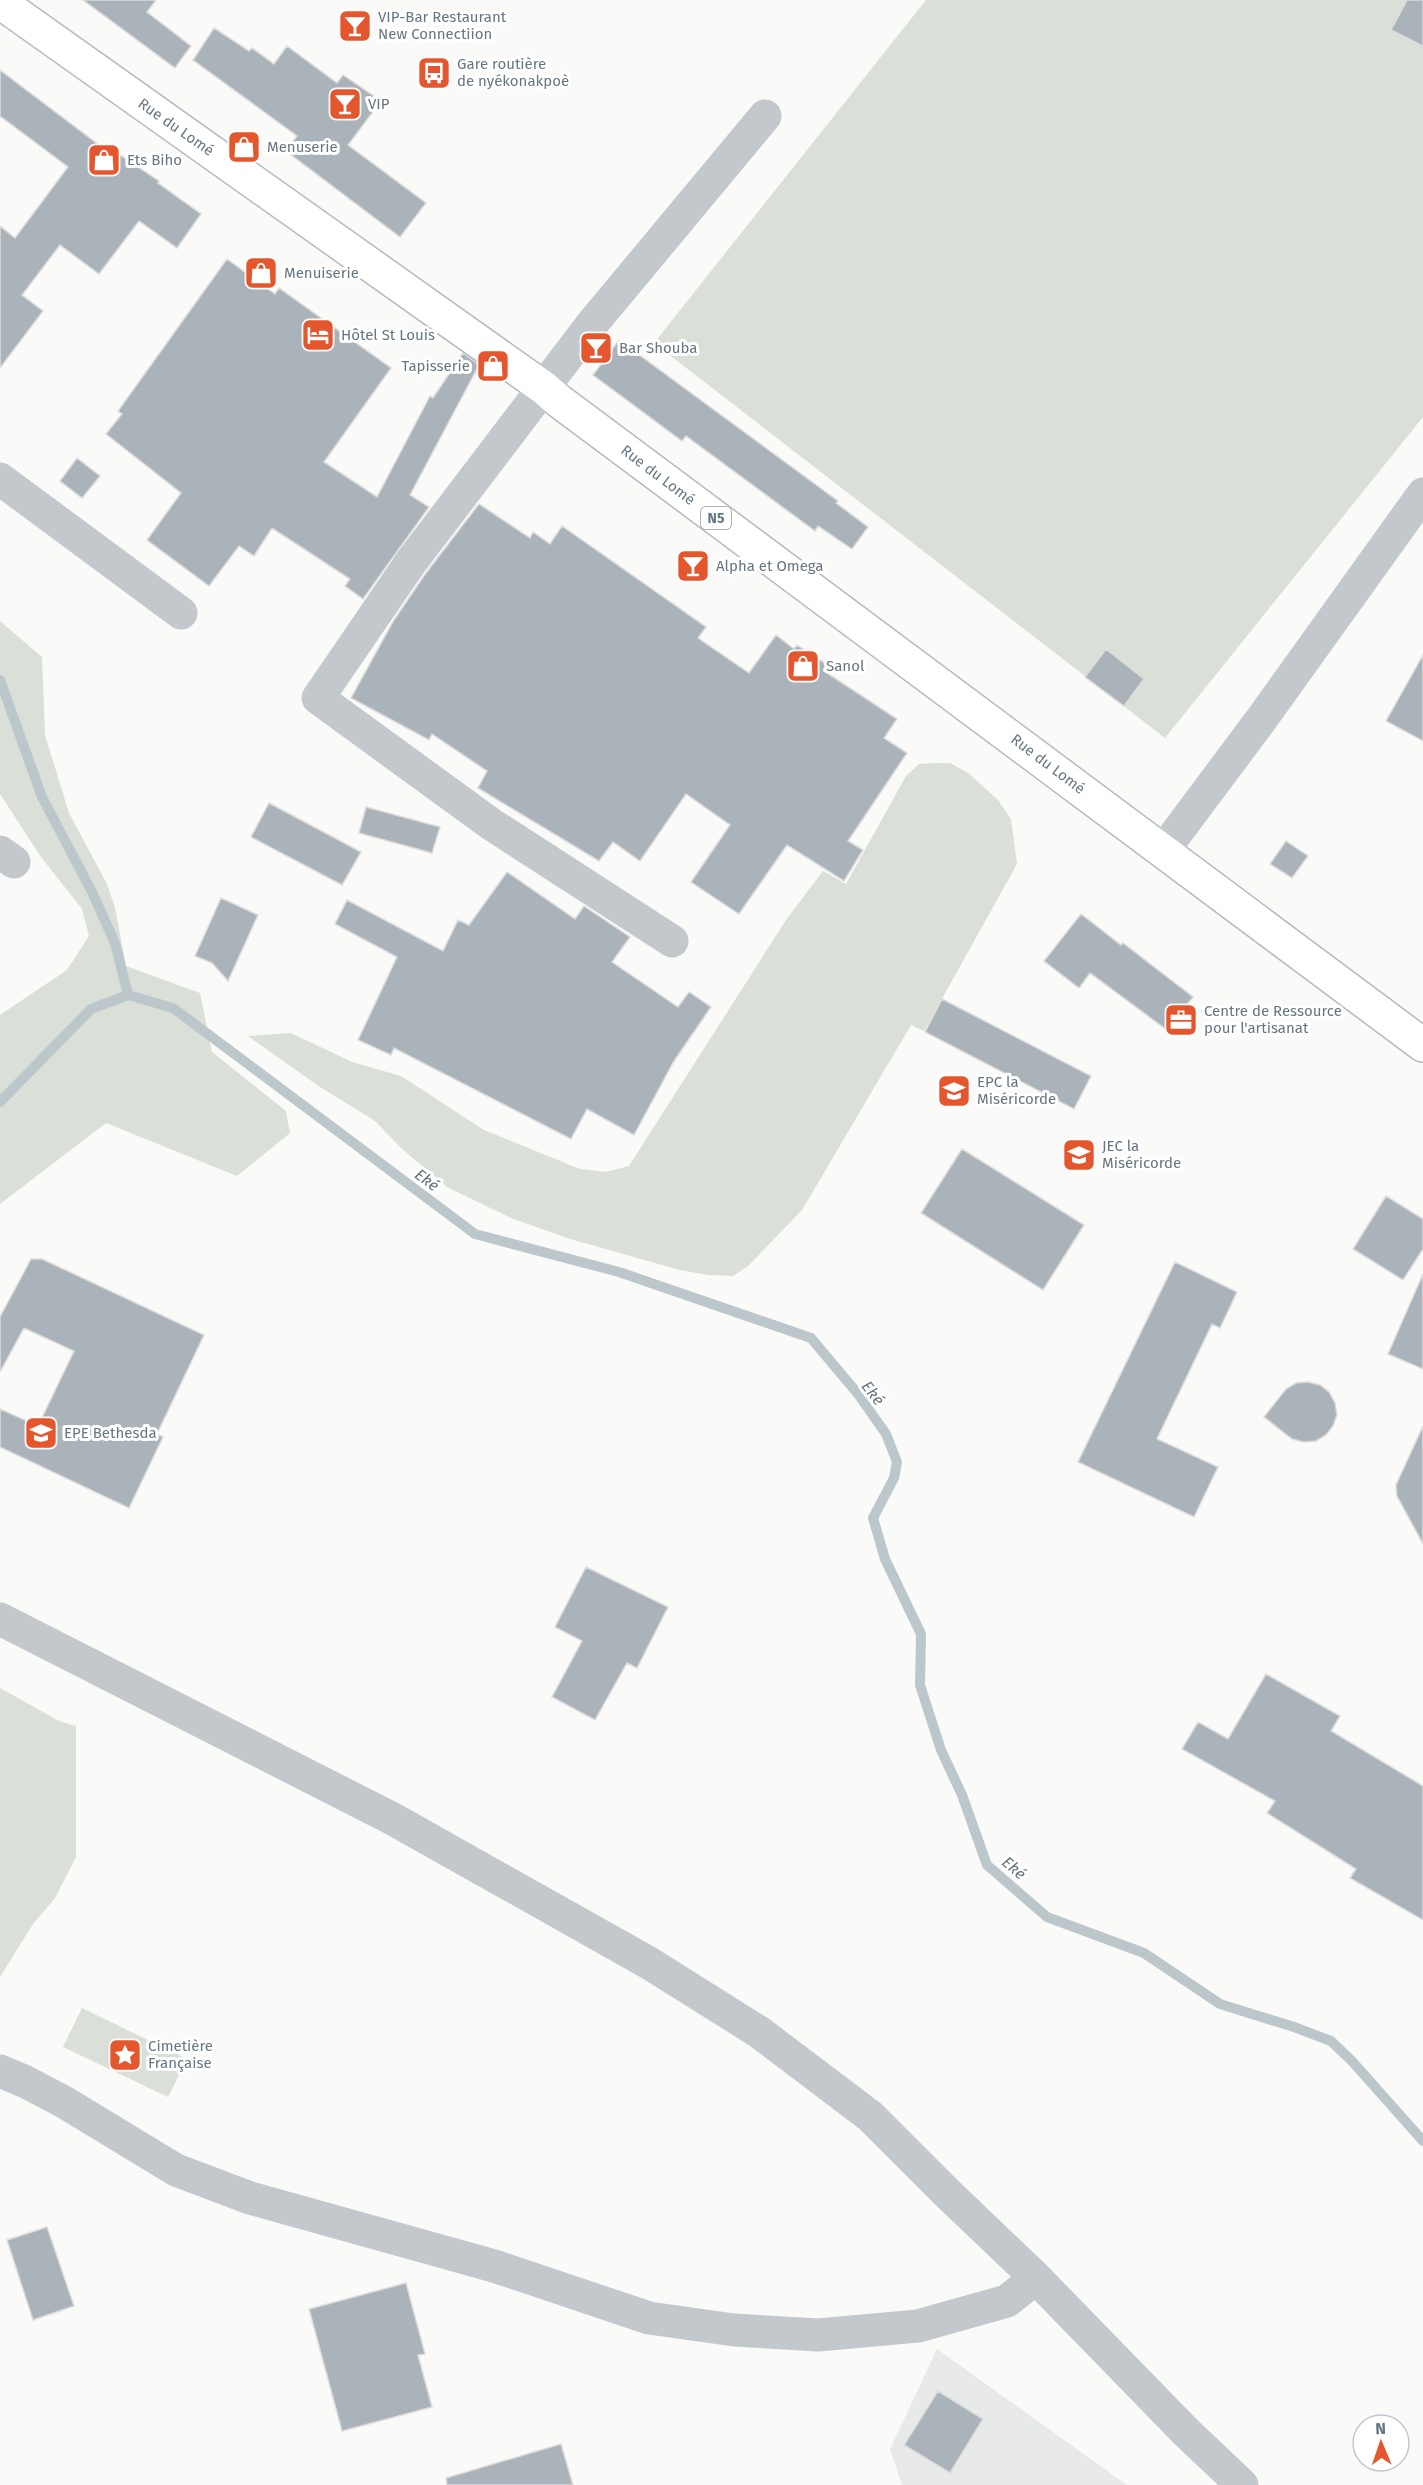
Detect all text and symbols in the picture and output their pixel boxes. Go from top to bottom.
bar icon: VIP-Bar Restaurant New Connectiion [337,8,373,44]
place label: VIP-Bar Restaurant New Connectiion [378,8,507,43]
bus stop icon: Gare routière de nyékonakpoè [416,55,452,91]
place label: Gare routière de nyékonakpoè [457,55,569,90]
bar icon: VIP [327,86,363,122]
street label: Rue du Lomé [135,94,217,160]
place label: VIP [368,95,390,113]
shop icon: Menuserie [226,129,262,165]
place label: Menuserie [267,138,338,156]
shop icon: Ets Biho [86,142,122,178]
place label: Ets Biho [127,151,182,169]
shop icon: Menuiserie [243,255,279,291]
place label: Menuiserie [284,264,359,282]
hotel icon: Hôtel St Louis [300,317,336,353]
place label: Hôtel St Louis [341,326,435,344]
bar icon: Bar Shouba [578,330,614,366]
place label: Bar Shouba [619,339,697,357]
shop icon: Tapisserie [475,348,511,384]
place label: Tapisserie [401,357,470,375]
street label: Rue du Lomé [617,441,699,509]
road number: N5 [701,507,731,529]
bar icon: Alpha et Omega [675,548,711,584]
place label: Alpha et Omega [716,557,823,575]
shop icon: Sanol [785,648,821,684]
place label: Sanol [826,657,865,675]
street label: Rue du Lomé [1007,730,1089,798]
office icon: Centre de Ressource pour l'artisanat [1163,1002,1199,1038]
place label: Centre de Ressource pour l'artisanat [1204,1002,1342,1037]
school or university icon: EPC la Miséricorde [936,1073,972,1109]
place label: EPC la Miséricorde [977,1073,1056,1108]
school or university icon: JEC la Miséricorde [1061,1137,1097,1173]
place label: JEC la Miséricorde [1102,1137,1181,1172]
water label: Eké [411,1165,443,1195]
water label: Eké [858,1377,888,1409]
school or university icon: EPE Bethesda [23,1415,59,1451]
place label: EPE Bethesda [64,1424,157,1442]
water label: Eké [998,1852,1030,1884]
place icon: Cimetière Française [107,2037,143,2073]
place label: Cimetière Française [148,2037,213,2072]
north arrow [1351,2413,1411,2473]
text: N [1375,2419,1386,2438]

